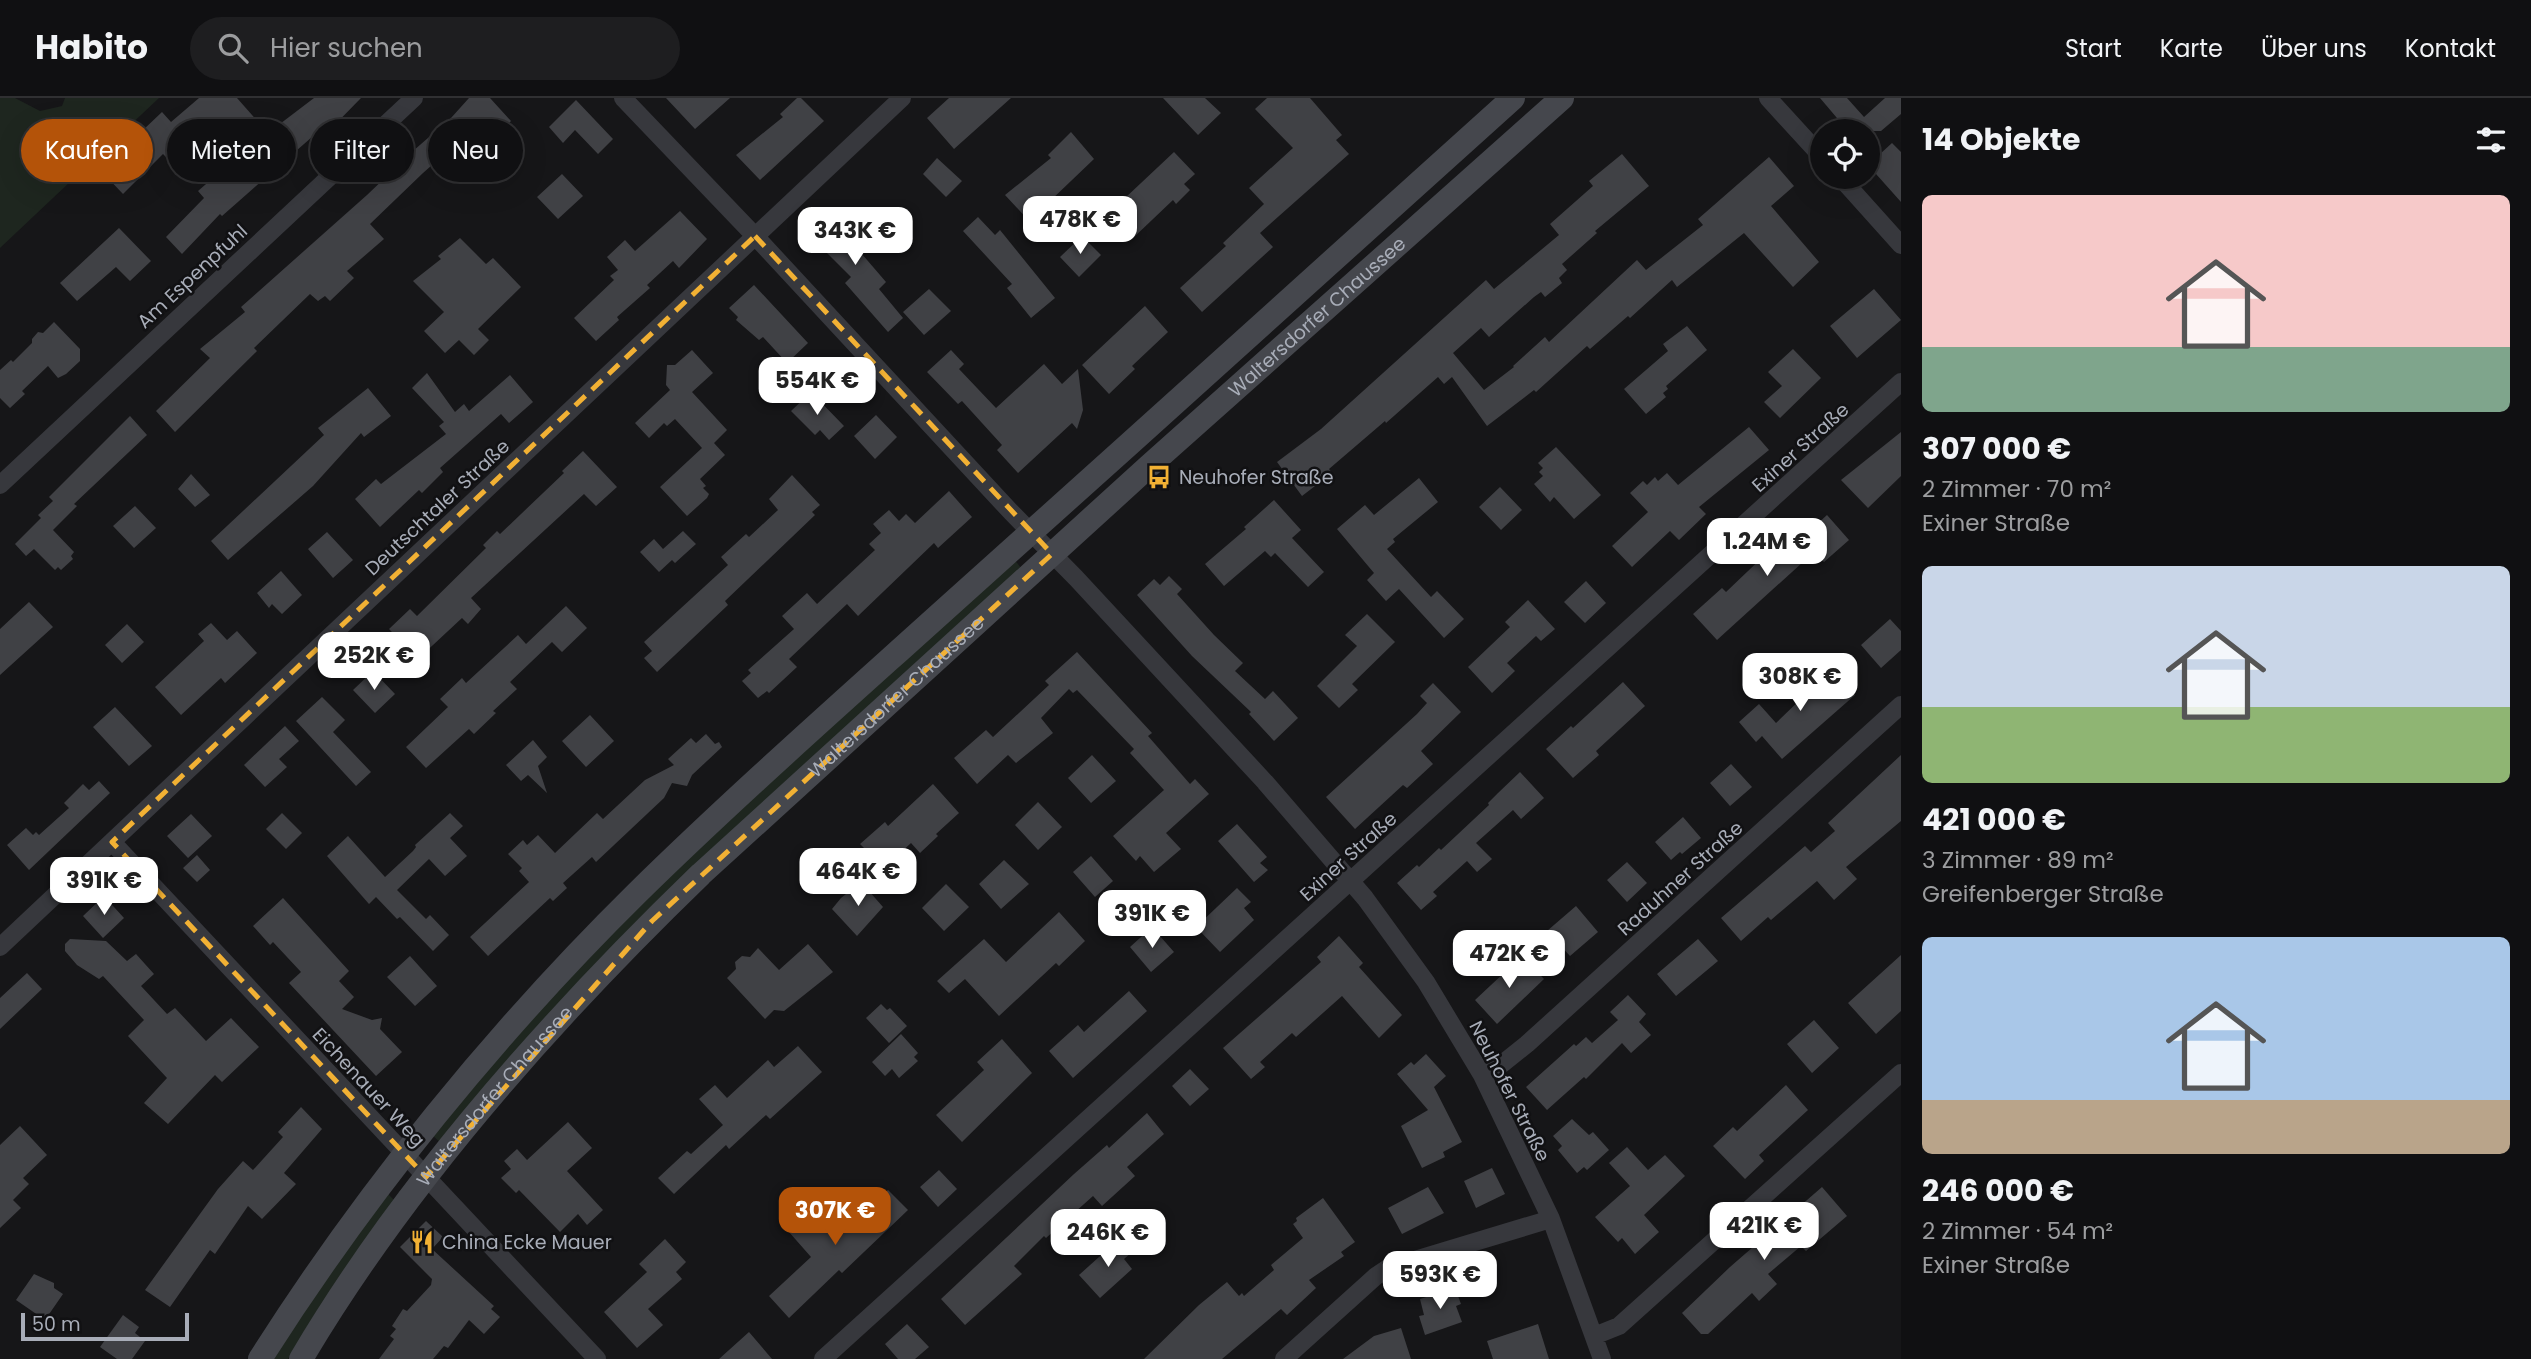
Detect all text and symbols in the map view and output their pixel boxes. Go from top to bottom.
search box [190,17,680,80]
text: Habito [35,24,148,71]
icon: search [214,29,252,67]
text: Hier suchen [270,30,423,66]
text: Start [2065,32,2122,65]
text: Karte [2160,32,2223,65]
text: Über uns [2261,32,2367,65]
text: Kontakt [2405,32,2496,65]
text: 14 Objekte [1922,118,2080,161]
chip: Kaufen [21,119,153,182]
chip: Mieten [167,119,296,182]
chip: Filter [310,119,414,182]
chip: Neu [428,119,523,182]
map controls [1810,119,1880,189]
button: locate [1810,119,1880,189]
icon: filters [2472,121,2510,159]
pin: 478K € [1023,197,1137,256]
text: 478K € [1039,203,1121,235]
pin: 343K € [798,208,912,267]
text: 343K € [814,214,896,246]
street label: Am Espenpfuhl [131,218,253,335]
street label: Waltersdorfer Chaussee [1222,231,1412,403]
icon: home [2153,241,2279,367]
pin: 554K € [760,358,874,417]
text: 554K € [775,364,859,396]
street label: Exiner Straße [1746,396,1855,498]
text: 307 000 € [1922,427,2071,470]
street label: Deutschtaler Straße [359,433,516,582]
bus stop icon: Neuhofer Straße [1145,463,1173,491]
place label: Neuhofer Straße [1179,464,1334,491]
text: 2 Zimmer · 70 m² [1922,473,2111,505]
text: Exiner Straße [1922,507,2070,539]
pin: 1.24M € [1702,518,1832,578]
text: 1.24M € [1723,525,1811,557]
street label: Waltersdorfer Chaussee [802,610,990,784]
icon: home [2153,612,2279,738]
pin: 252K € [317,632,431,692]
text: 252K € [334,639,414,671]
pin: 308K € [1743,654,1857,713]
text: 308K € [1758,660,1842,692]
text: 421 000 € [1922,798,2066,841]
street label: Exiner Straße [1294,805,1403,907]
street label: Raduhner Straße [1612,815,1749,942]
text: 3 Zimmer · 89 m² [1922,844,2114,876]
pin: 464K € [801,848,915,908]
text: 464K € [815,855,901,887]
pin: 391K € [47,858,161,917]
text: 391K € [66,864,142,896]
text: Greifenberger Straße [1922,878,2164,910]
pin: 391K € [1095,890,1209,950]
text: 391K € [1114,897,1190,929]
pin: 472K € [1452,930,1566,990]
text: 472K € [1469,937,1549,969]
icon: home [2153,983,2279,1109]
street label: Waltersdorfer Chaussee [410,1000,579,1192]
street label: Neuhofer Straße [1462,1016,1557,1166]
street label: Eichenauer Weg [306,1022,431,1153]
text: 246 000 € [1922,1169,2074,1212]
pin: 307K € [778,1188,892,1247]
text: 307K € [795,1194,875,1226]
pin: 421K € [1707,1202,1821,1262]
text: 421K € [1726,1209,1802,1241]
pin: 246K € [1051,1210,1165,1269]
text: 2 Zimmer · 54 m² [1922,1215,2113,1247]
text: 246K € [1067,1216,1149,1248]
restaurant icon: China Ecke Mauer [408,1228,436,1256]
place label: China Ecke Mauer [442,1229,612,1256]
text: Exiner Straße [1922,1249,2070,1281]
pin: 593K € [1383,1252,1497,1311]
text: 593K € [1399,1258,1481,1290]
scale bar [21,1310,189,1342]
text: 50 m [32,1311,81,1338]

